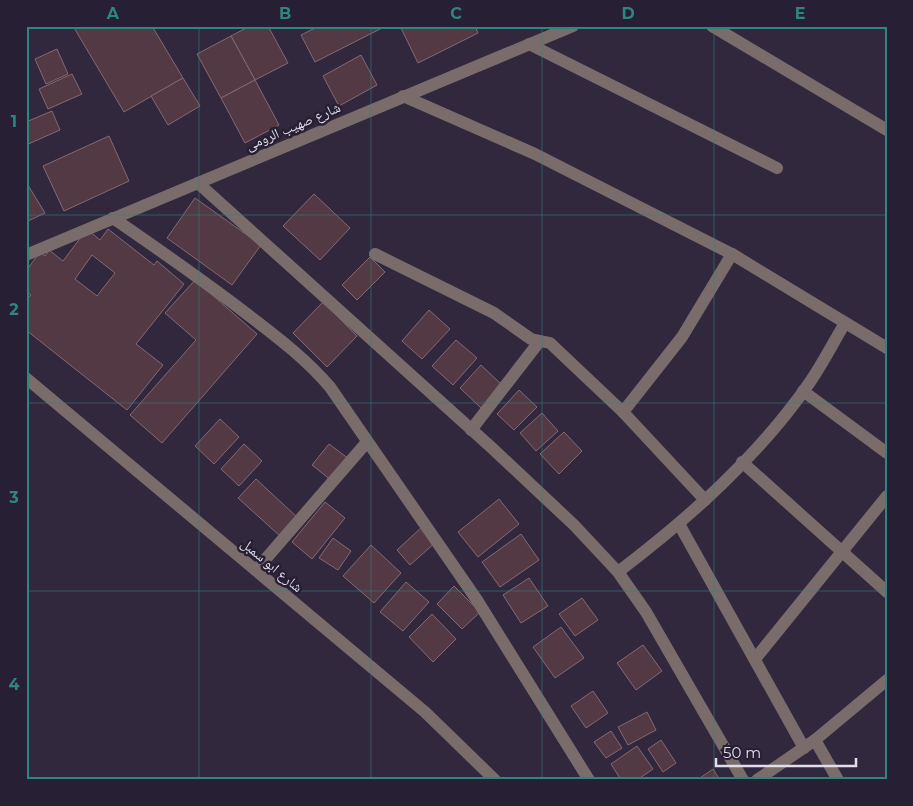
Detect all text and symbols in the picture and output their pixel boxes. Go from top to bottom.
text: A [106,4,120,23]
text: B [279,4,291,23]
text: C [450,4,462,23]
text: D [621,4,635,23]
text: E [795,4,805,23]
street label: شارع صهيب الرومى [243,98,344,155]
text: 1 [11,112,17,131]
text: 2 [9,300,19,319]
text: 3 [8,488,19,507]
street label: شارع ابو سمبل [237,534,307,597]
text: 4 [8,675,20,694]
scale bar [716,736,856,768]
text: 50 m [723,743,761,762]

